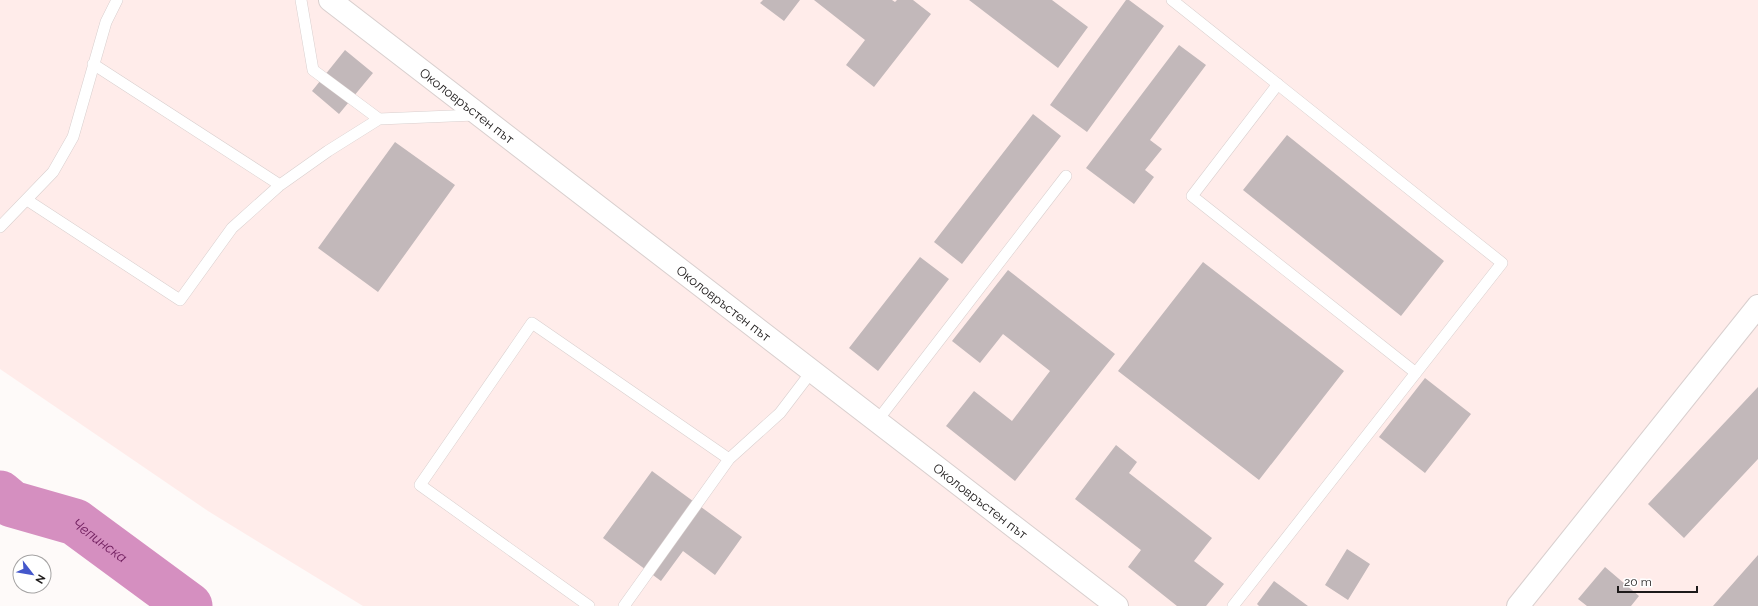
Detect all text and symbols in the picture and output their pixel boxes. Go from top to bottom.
street label: Околовръстен път [417,65,517,147]
street label: Околовръстен път [673,263,774,345]
street label: Околовръстен път [930,460,1030,542]
water label: Чепинска [70,515,130,566]
north arrow [12,554,52,594]
scale bar [1618,568,1697,594]
text: N [32,572,48,586]
text: 20 m [1624,575,1652,589]

